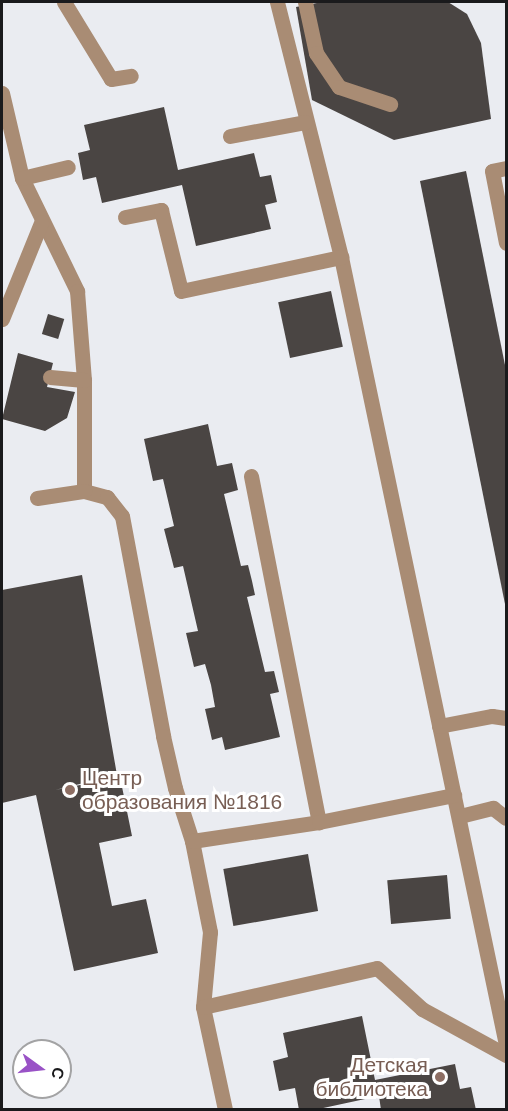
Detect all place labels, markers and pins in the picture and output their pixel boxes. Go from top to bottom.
place label: Центр образования №1816 [82,765,282,815]
marker: Центр образования №1816 [63,783,77,797]
place label: Детская библиотека [316,1052,428,1102]
marker: Детская библиотека [433,1070,447,1084]

